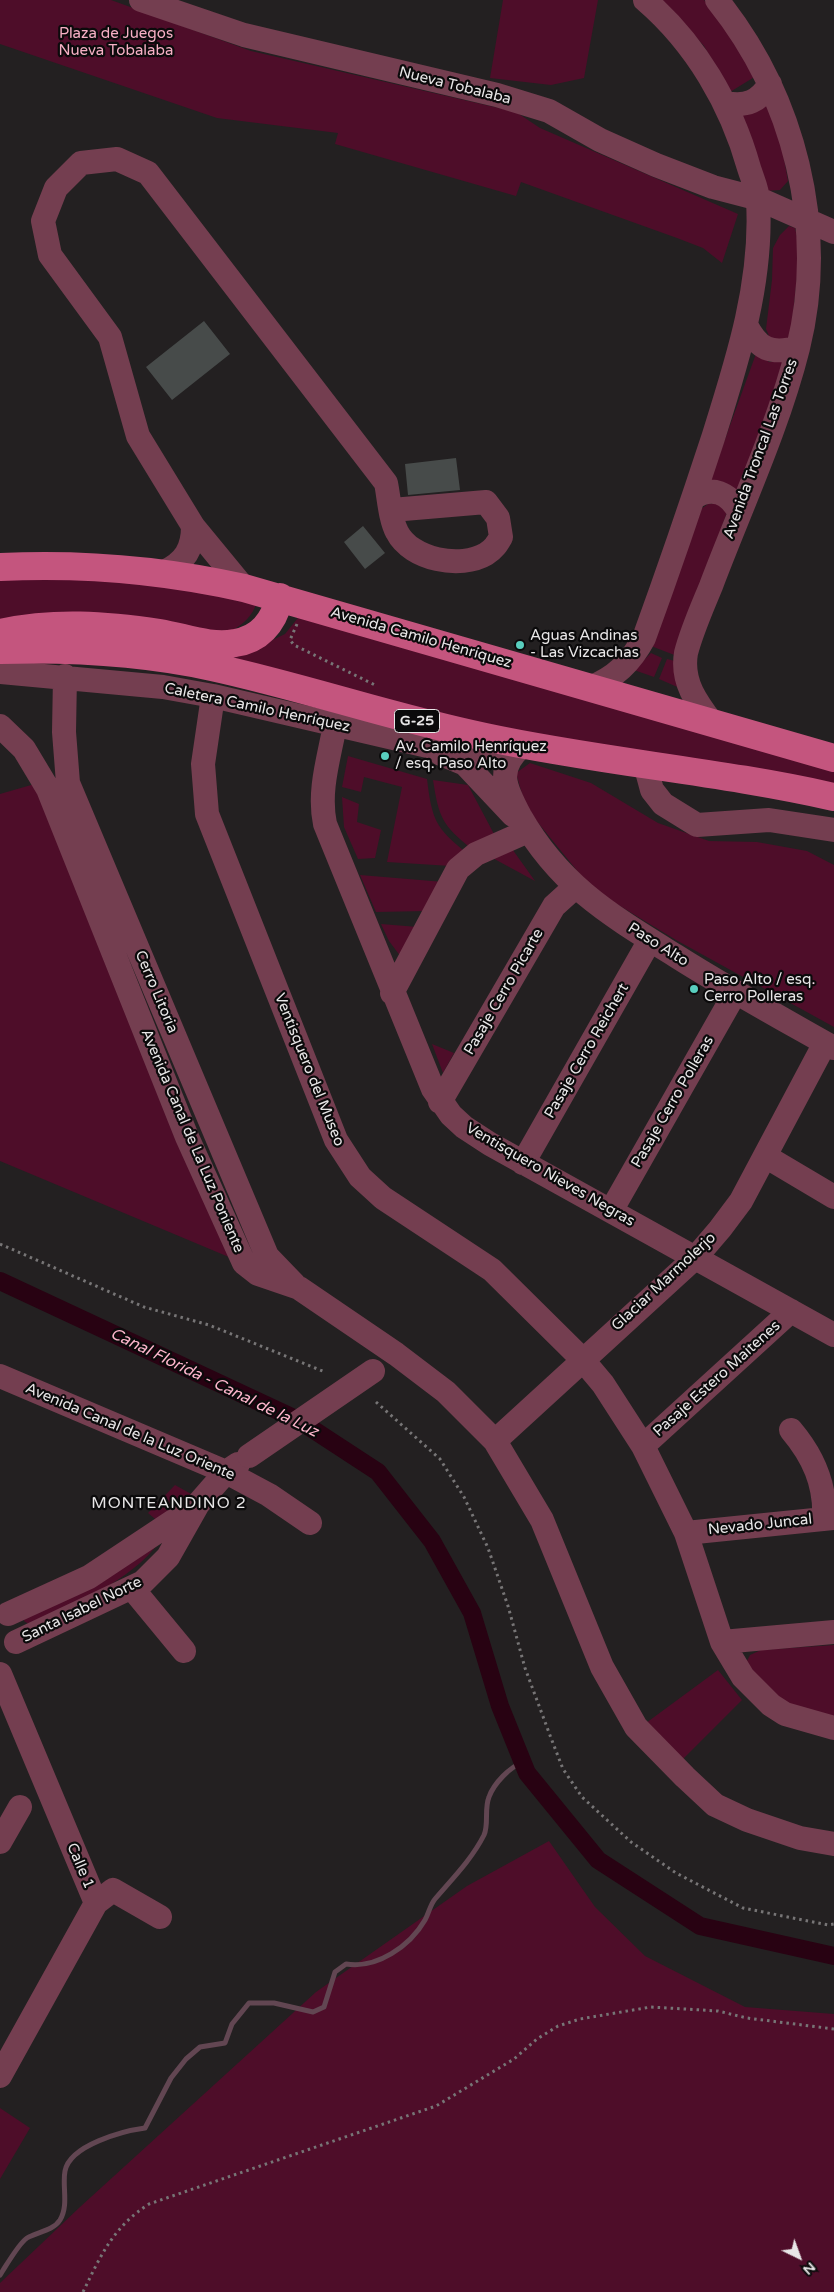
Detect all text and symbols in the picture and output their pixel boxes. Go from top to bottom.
park label: Plaza de Juegos Nueva Tobalaba [59,25,173,60]
street label: Nueva Tobalaba [397,63,513,109]
street label: Avenida Troncal Las Torres [720,357,802,541]
street label: Avenida Camilo Henríquez [328,604,514,672]
place label: Aguas Andinas - Las Vizcachas [530,627,639,662]
marker: Aguas Andinas - Las Vizcachas [514,639,526,651]
street label: Caletera Camilo Henríquez [163,680,351,736]
road number: G-25 [394,709,440,732]
place label: Av. Camilo Henríquez / esq. Paso Alto [395,738,547,773]
marker: Av. Camilo Henríquez / esq. Paso Alto [379,750,391,762]
street label: Paso Alto [624,919,692,971]
street label: Pasaje Cerro Picarte [460,926,548,1058]
street label: Cerro Litoria [131,948,181,1036]
place label: Paso Alto / esq. Cerro Polleras [704,971,815,1006]
street label: Pasaje Cerro Reichert [541,980,633,1122]
marker: Paso Alto / esq. Cerro Polleras [688,983,700,995]
street label: Ventisquero del Museo [270,991,348,1149]
street label: Avenida Canal de La Luz Poniente [137,1027,247,1255]
street label: Pasaje Cerro Polleras [628,1033,718,1171]
street label: Ventisquero Nieves Negras [462,1119,638,1231]
street label: Glaciar Marmolerjo [608,1229,720,1335]
street label: Pasaje Estero Maitenes [650,1317,784,1441]
water label: Canal Florida - Canal de la Luz [107,1324,321,1442]
street label: Avenida Canal de la Luz Oriente [23,1380,237,1484]
district label: MONTEANDINO 2 [90,1494,248,1514]
street label: Nevado Juncal [707,1511,813,1539]
street label: Santa Isabel Norte [19,1573,145,1647]
street label: Calle 1 [62,1840,98,1892]
north arrow [774,2232,824,2282]
text: N [800,2258,819,2279]

